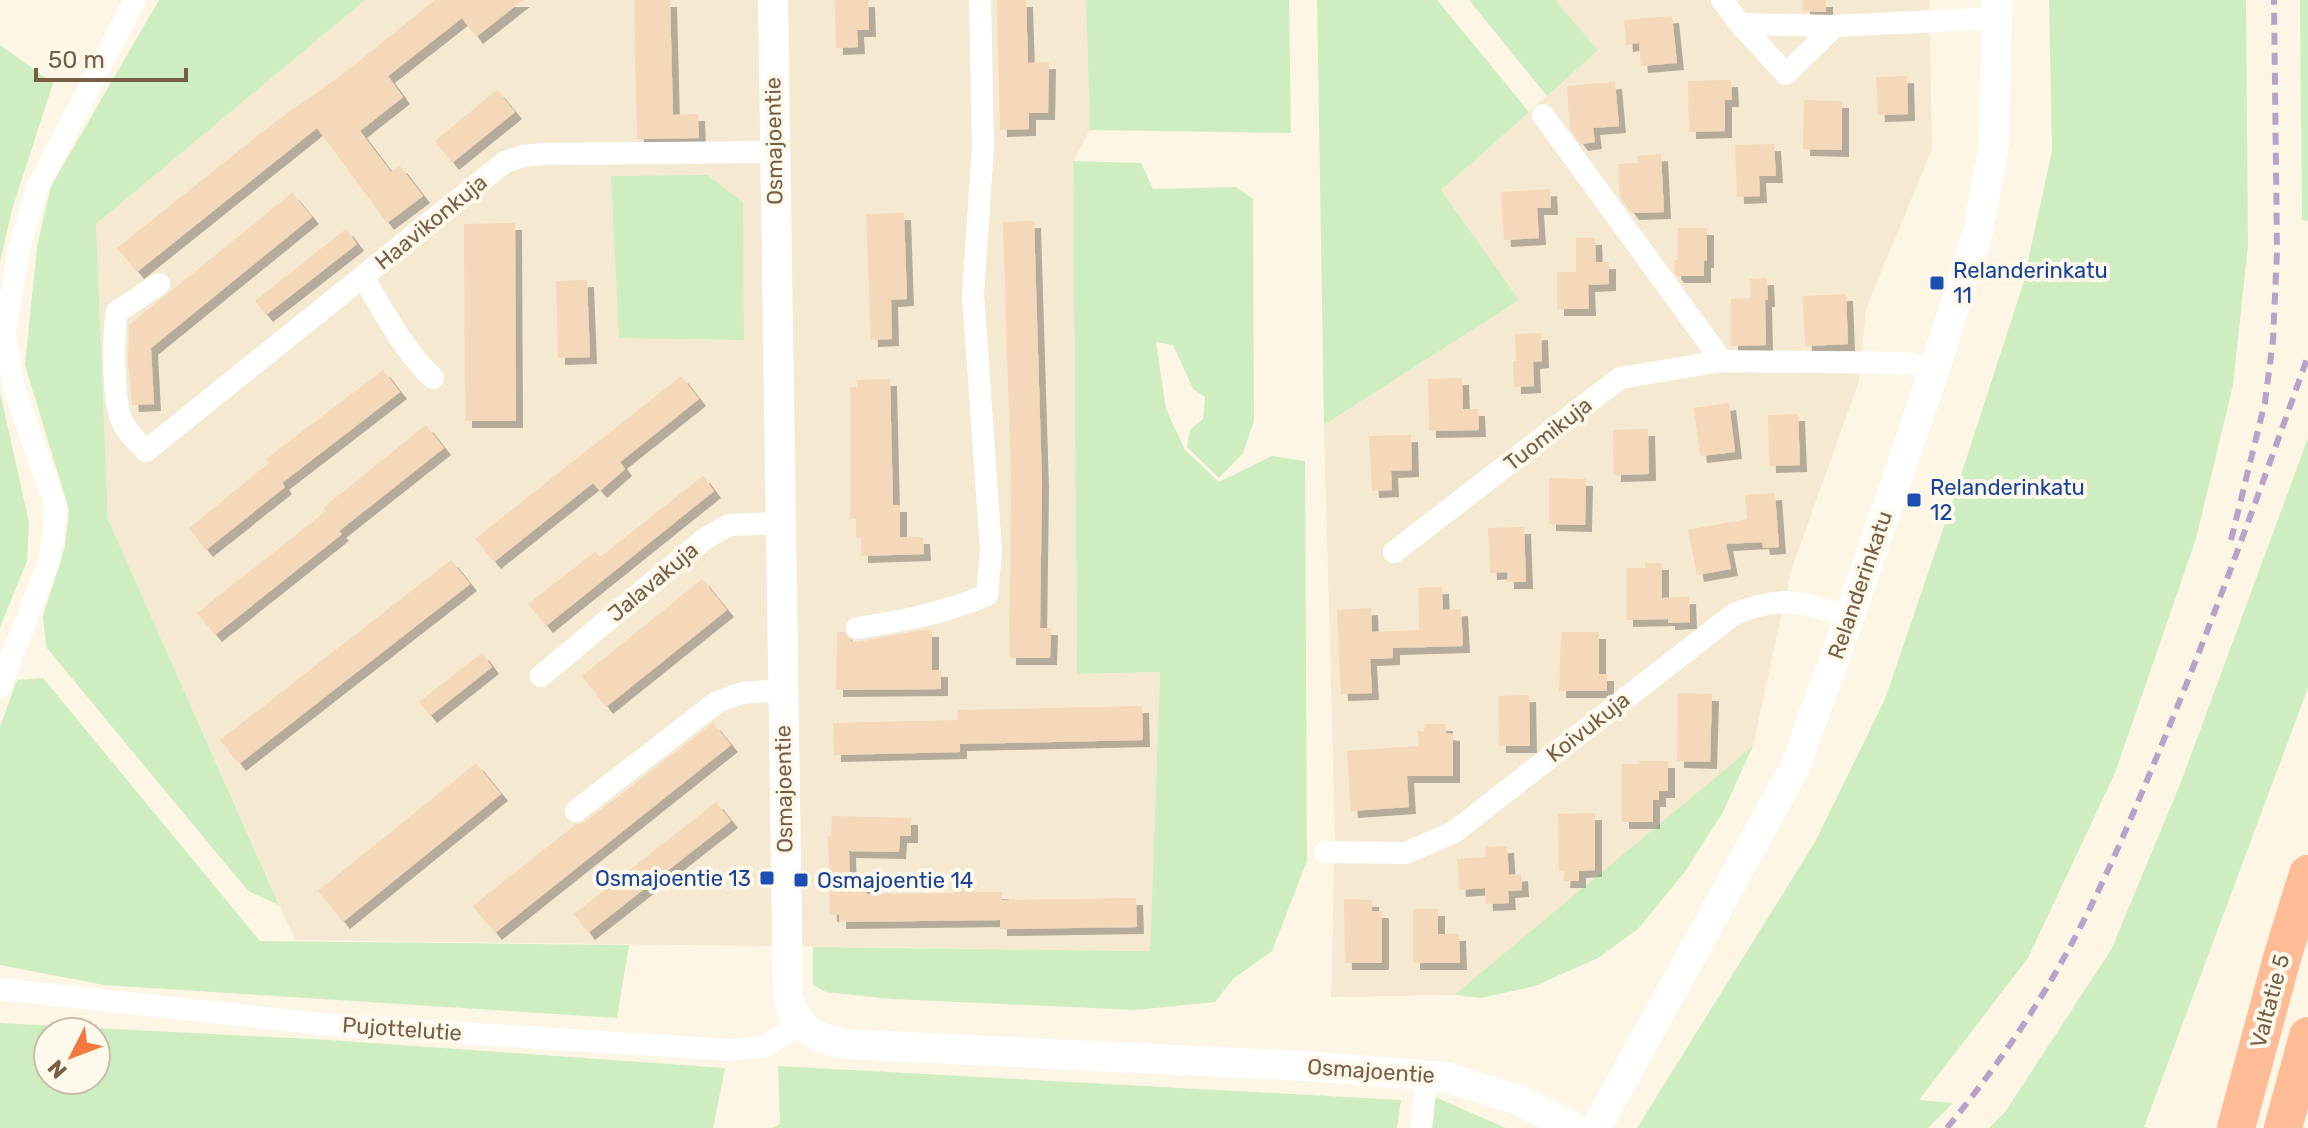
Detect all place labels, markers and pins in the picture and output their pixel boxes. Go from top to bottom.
place label: Relanderinkatu 11 [1953,257,2108,309]
marker: Relanderinkatu 11 [1928,274,1946,292]
place label: Relanderinkatu 12 [1930,474,2085,526]
marker: Relanderinkatu 12 [1905,491,1923,509]
place label: Osmajoentie 13 [595,865,751,892]
place label: Osmajoentie 14 [817,867,973,894]
marker: Osmajoentie 13 [758,869,776,887]
marker: Osmajoentie 14 [792,871,810,889]

